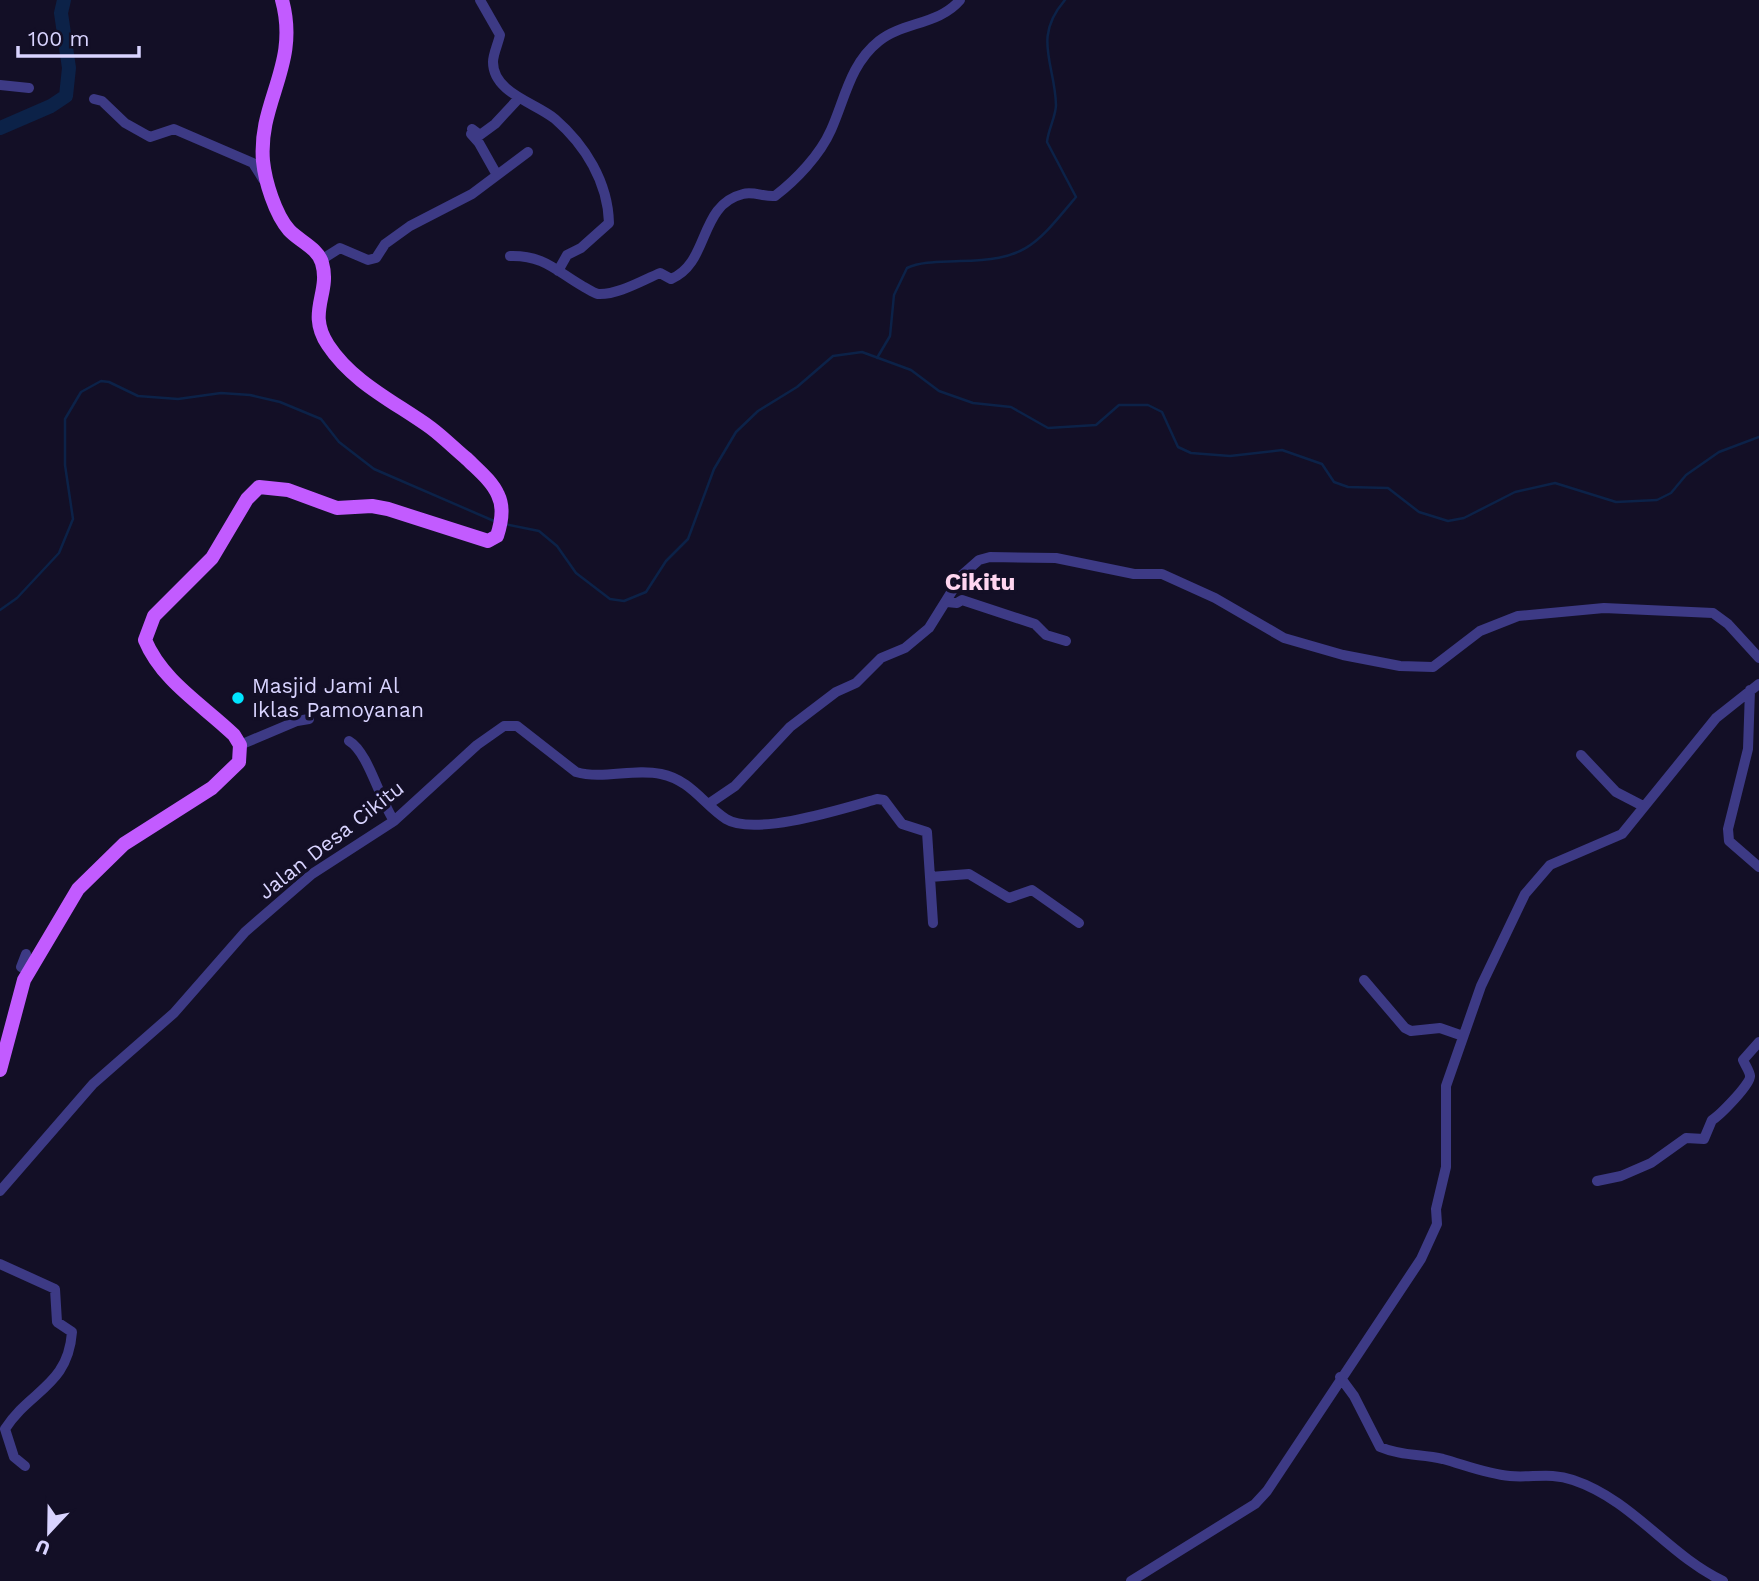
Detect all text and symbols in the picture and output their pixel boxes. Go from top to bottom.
scale bar [18,14,138,58]
text: 100 m [28,26,90,51]
district label: Cikitu [945,568,1015,596]
place label: Masjid Jami Al Iklas Pamoyanan [252,673,424,722]
marker: Masjid Jami Al Iklas Pamoyanan [230,690,246,706]
street label: Jalan Desa Cikitu [253,775,409,904]
north arrow [14,1497,84,1567]
text: U [32,1534,53,1560]

